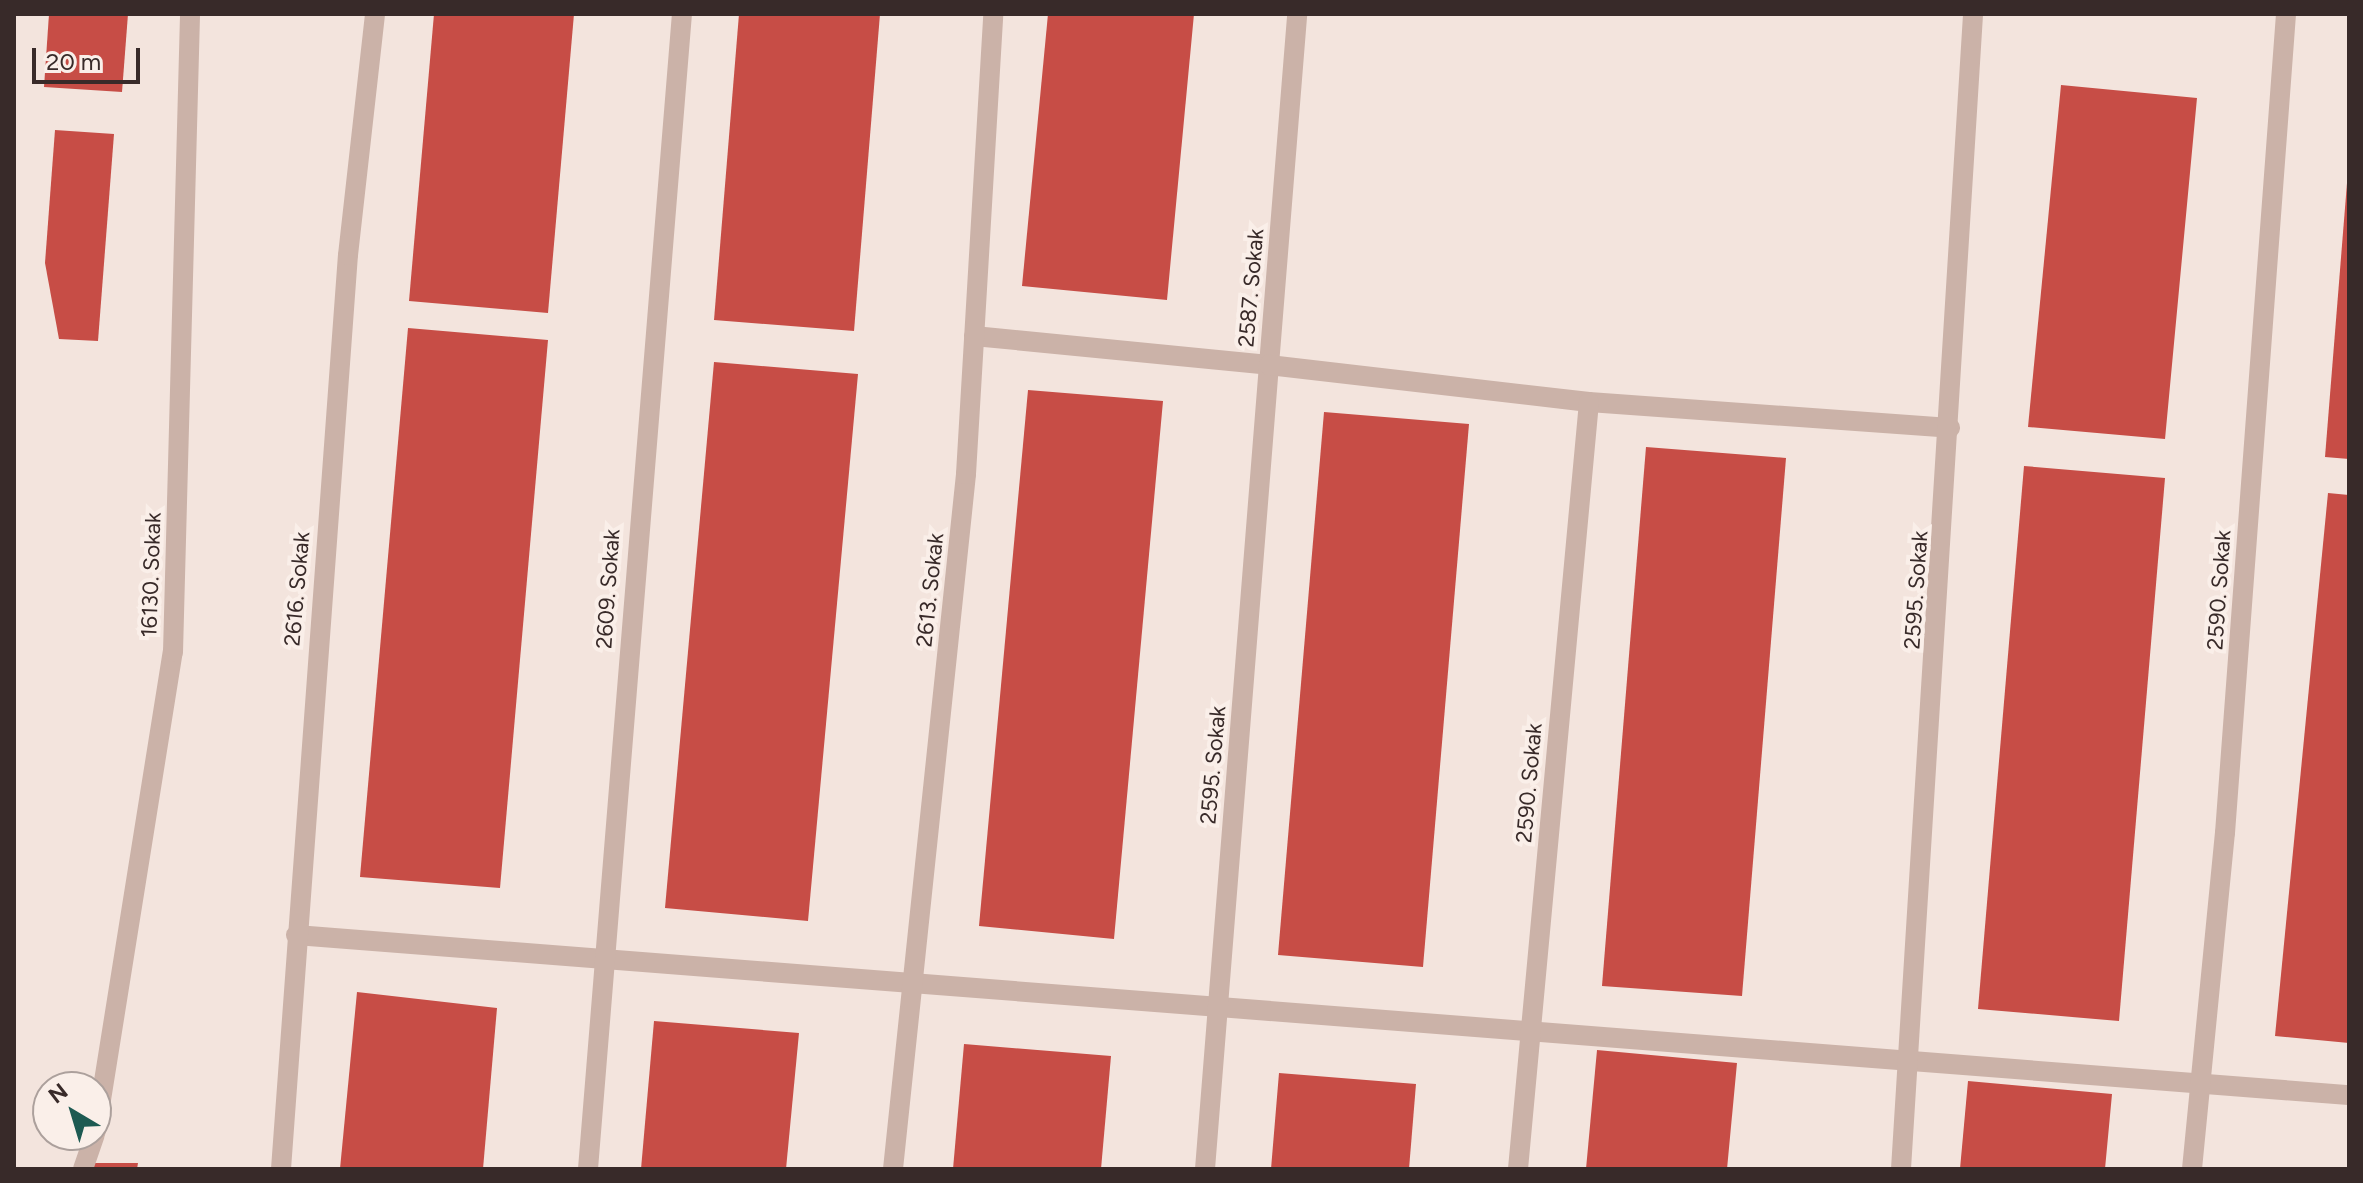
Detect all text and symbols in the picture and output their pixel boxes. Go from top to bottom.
scale bar [36,32,144,82]
text: 20 m [46,47,101,76]
street label: 2587. Sokak [1233,228,1269,348]
street label: 16130. Sokak [136,512,166,638]
street label: 2609. Sokak [591,528,625,650]
street label: 2590. Sokak [2202,529,2236,651]
street label: 2595. Sokak [1899,530,1933,650]
street label: 2616. Sokak [279,531,315,647]
street label: 2613. Sokak [911,532,949,648]
street label: 2595. Sokak [1195,705,1231,825]
street label: 2590. Sokak [1511,722,1547,844]
north arrow [32,1071,112,1151]
text: N [43,1077,73,1109]

